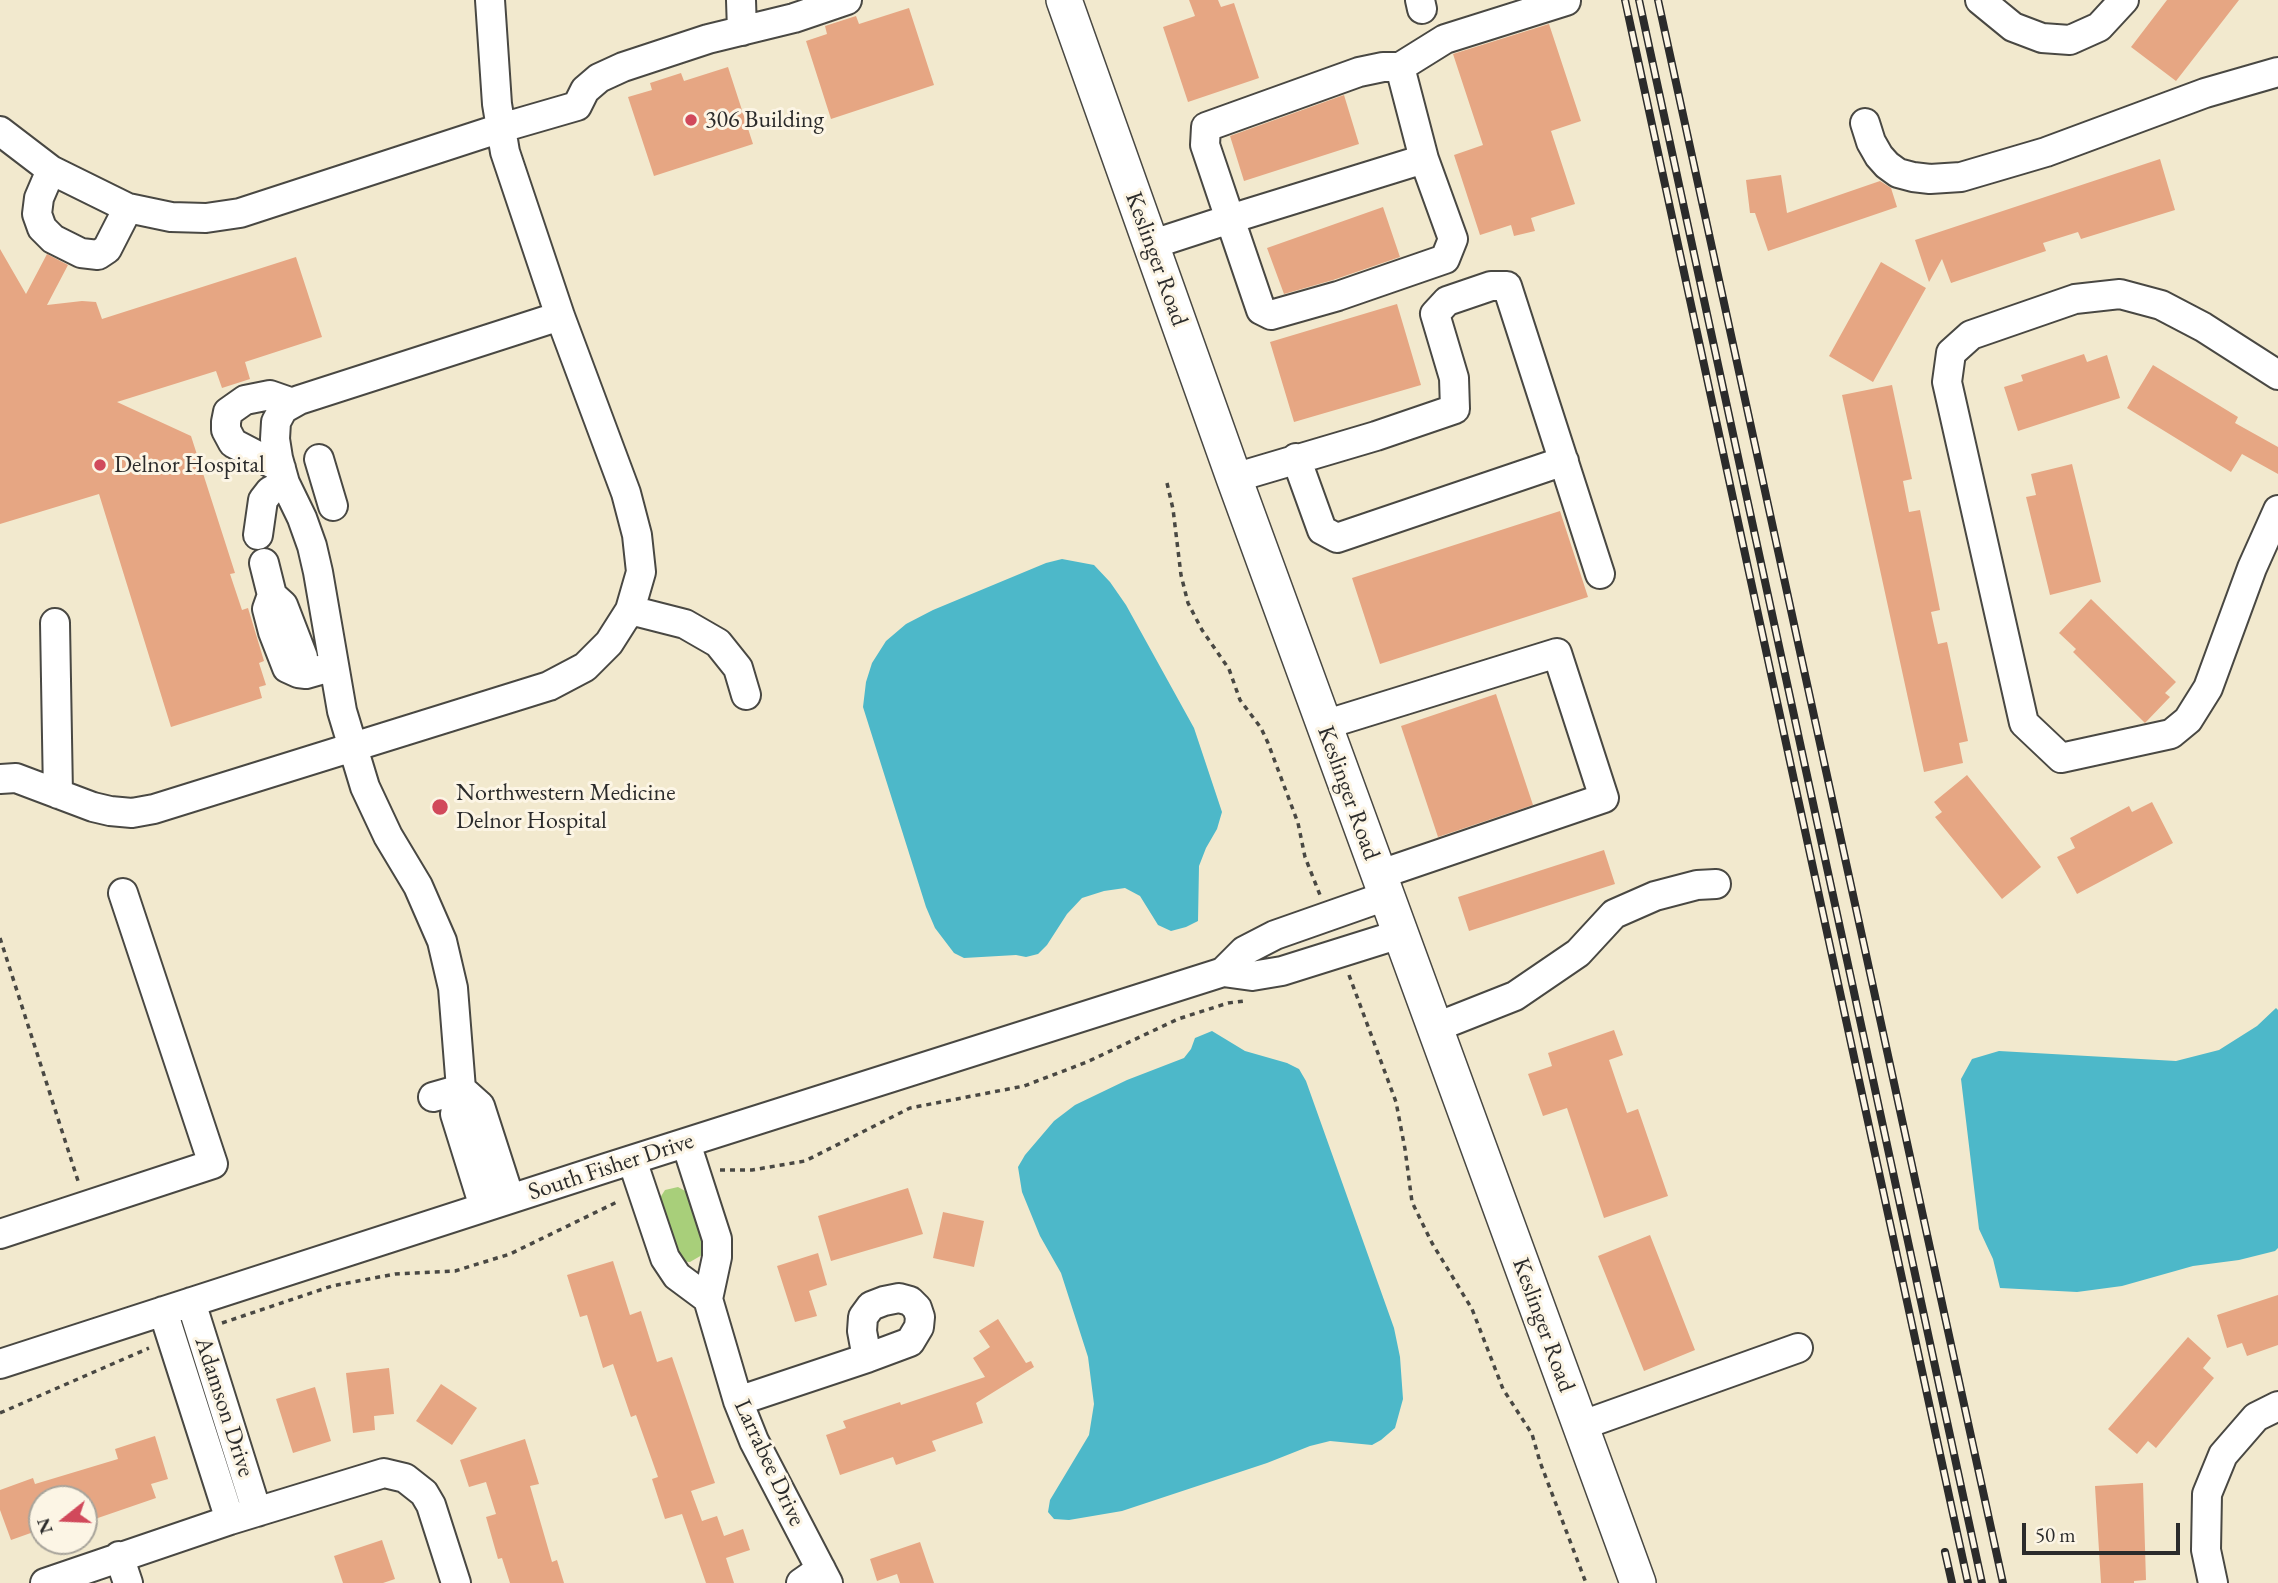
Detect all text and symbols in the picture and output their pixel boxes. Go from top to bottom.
place label: 306 Building [705,106,824,134]
marker: 306 Building [683,112,699,128]
street label: Keslinger Road [1118,188,1194,330]
place label: Delnor Hospital [114,451,265,479]
marker: Delnor Hospital [92,457,108,473]
street label: Keslinger Road [1310,722,1386,864]
place label: Northwestern Medicine Delnor Hospital [456,779,676,835]
marker: Northwestern Medicine Delnor Hospital [430,797,450,817]
street label: South Fisher Drive [525,1127,697,1207]
street label: Keslinger Road [1505,1254,1581,1396]
street label: Adamson Drive [188,1333,260,1481]
street label: Larrabee Drive [727,1395,811,1531]
north arrow [28,1485,98,1555]
scale bar [2026,1510,2184,1554]
text: N [30,1515,59,1537]
text: 50 m [2035,1521,2076,1548]

